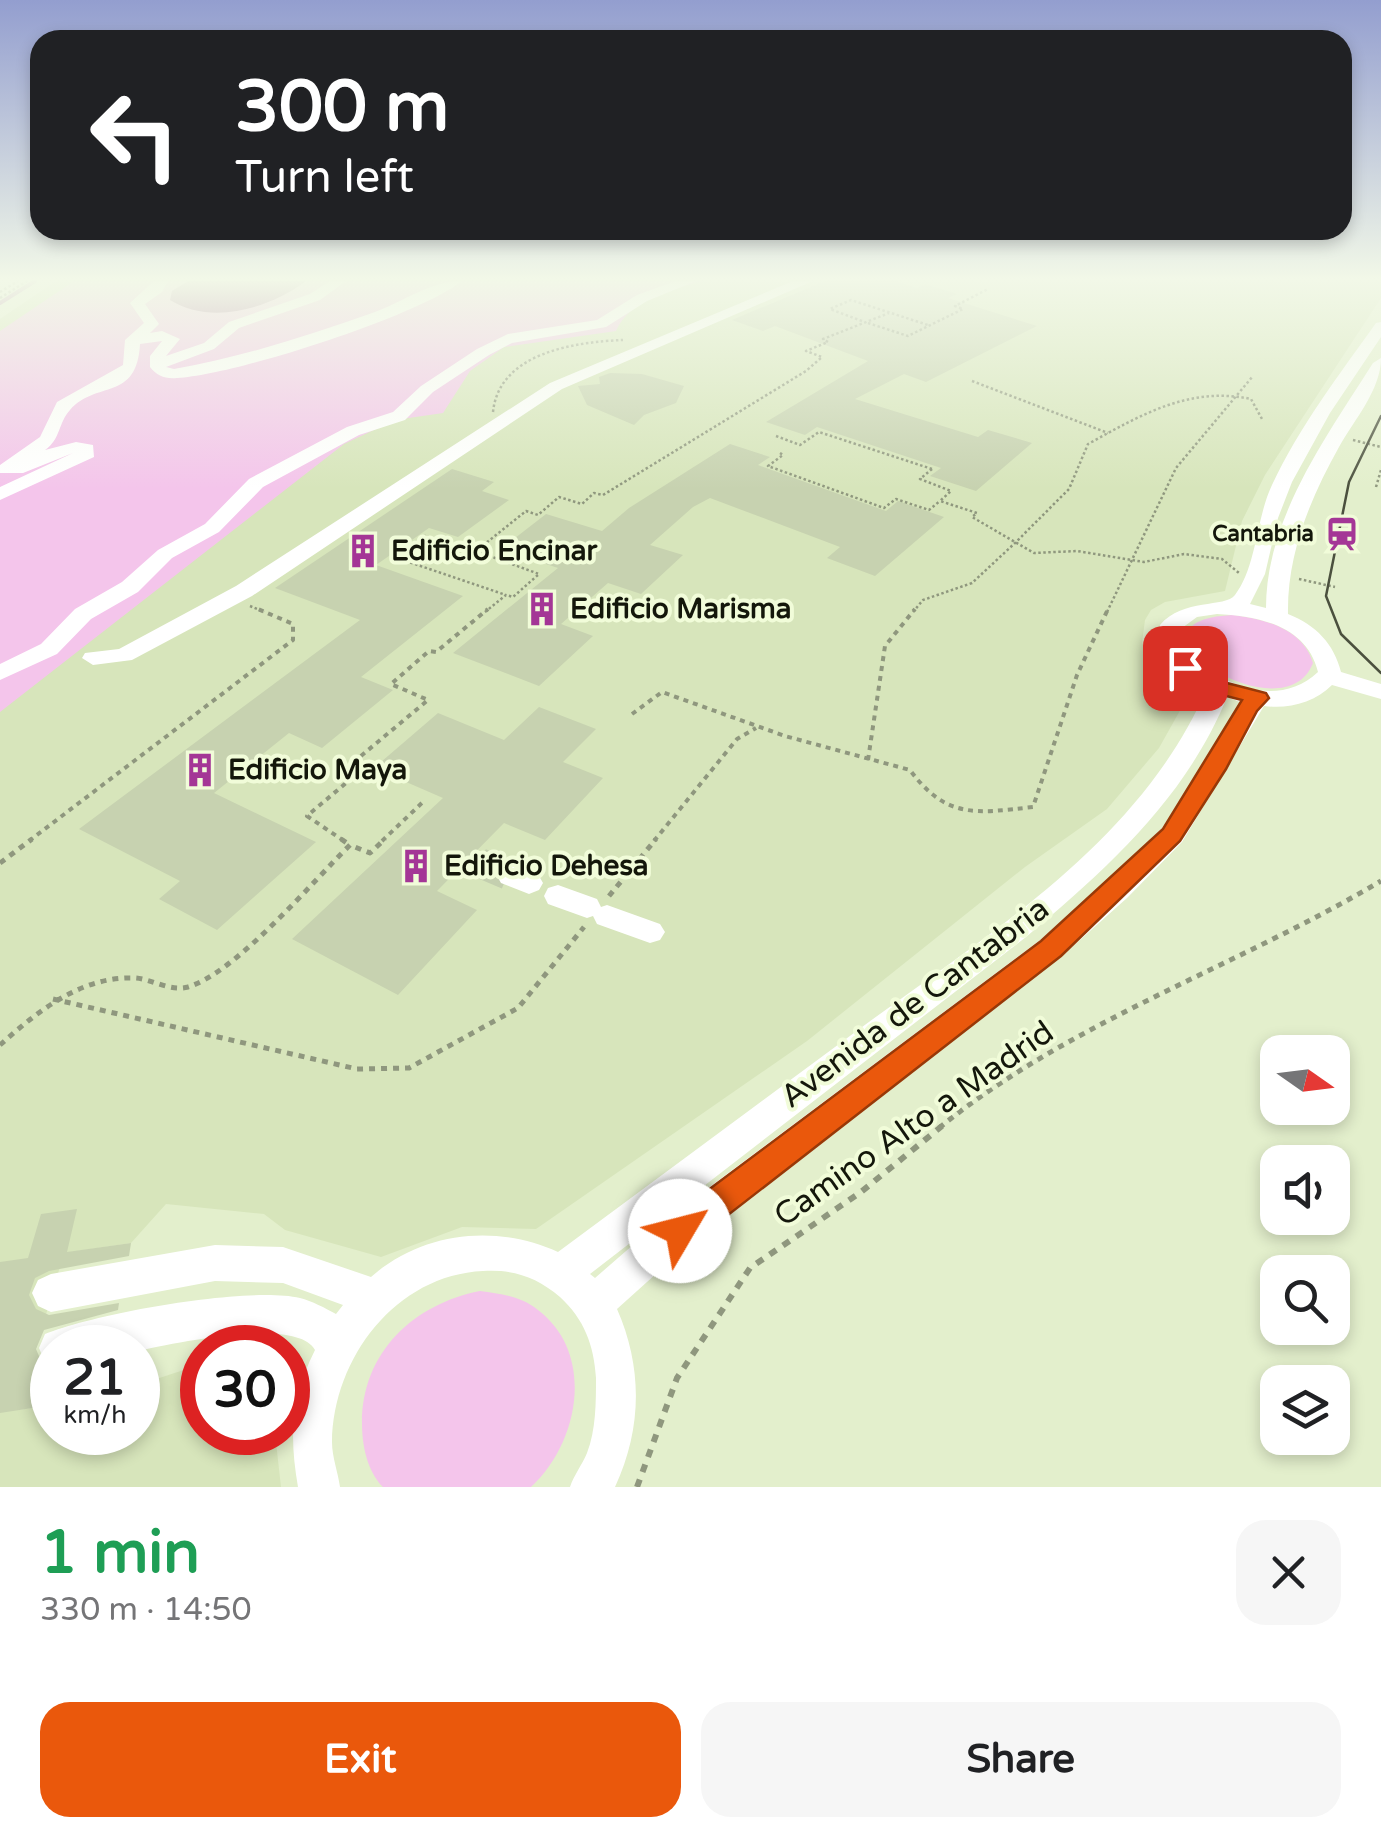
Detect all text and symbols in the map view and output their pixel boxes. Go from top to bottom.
text: 300 m [235,66,449,150]
icon: left [70,70,200,200]
text: Turn left [235,151,414,205]
station icon: Cantabria [1323,515,1361,553]
place label: Cantabria [1212,521,1314,547]
building icon: Edificio Encinar [344,532,382,570]
place label: Edificio Encinar [391,534,599,568]
building icon: Edificio Marisma [523,590,561,628]
place label: Edificio Marisma [570,592,792,626]
pin [1143,626,1228,711]
icon: arrive [1158,641,1213,696]
building icon: Edificio Maya [181,751,219,789]
place label: Edificio Maya [228,753,407,787]
building icon: Edificio Dehesa [397,847,435,885]
place label: Edificio Dehesa [444,849,649,883]
street label: Avenida de Cantabria [773,890,1057,1116]
street label: Camino Alto a Madrid [767,1013,1061,1235]
north arrow [1260,1035,1350,1125]
map controls [1260,1035,1350,1455]
button: sound [1260,1145,1350,1235]
position arrow [628,1179,732,1283]
button: search [1260,1255,1350,1345]
speed limit sign: 30 [180,1325,310,1455]
text: 21 [64,1348,126,1408]
button: layers [1260,1365,1350,1455]
text: km/h [64,1400,126,1430]
text: 1 min [40,1517,200,1589]
button: close [1236,1520,1341,1625]
text: 330 m · 14:50 [40,1591,252,1629]
button: Exit [40,1702,681,1817]
button: Share [701,1702,1341,1817]

